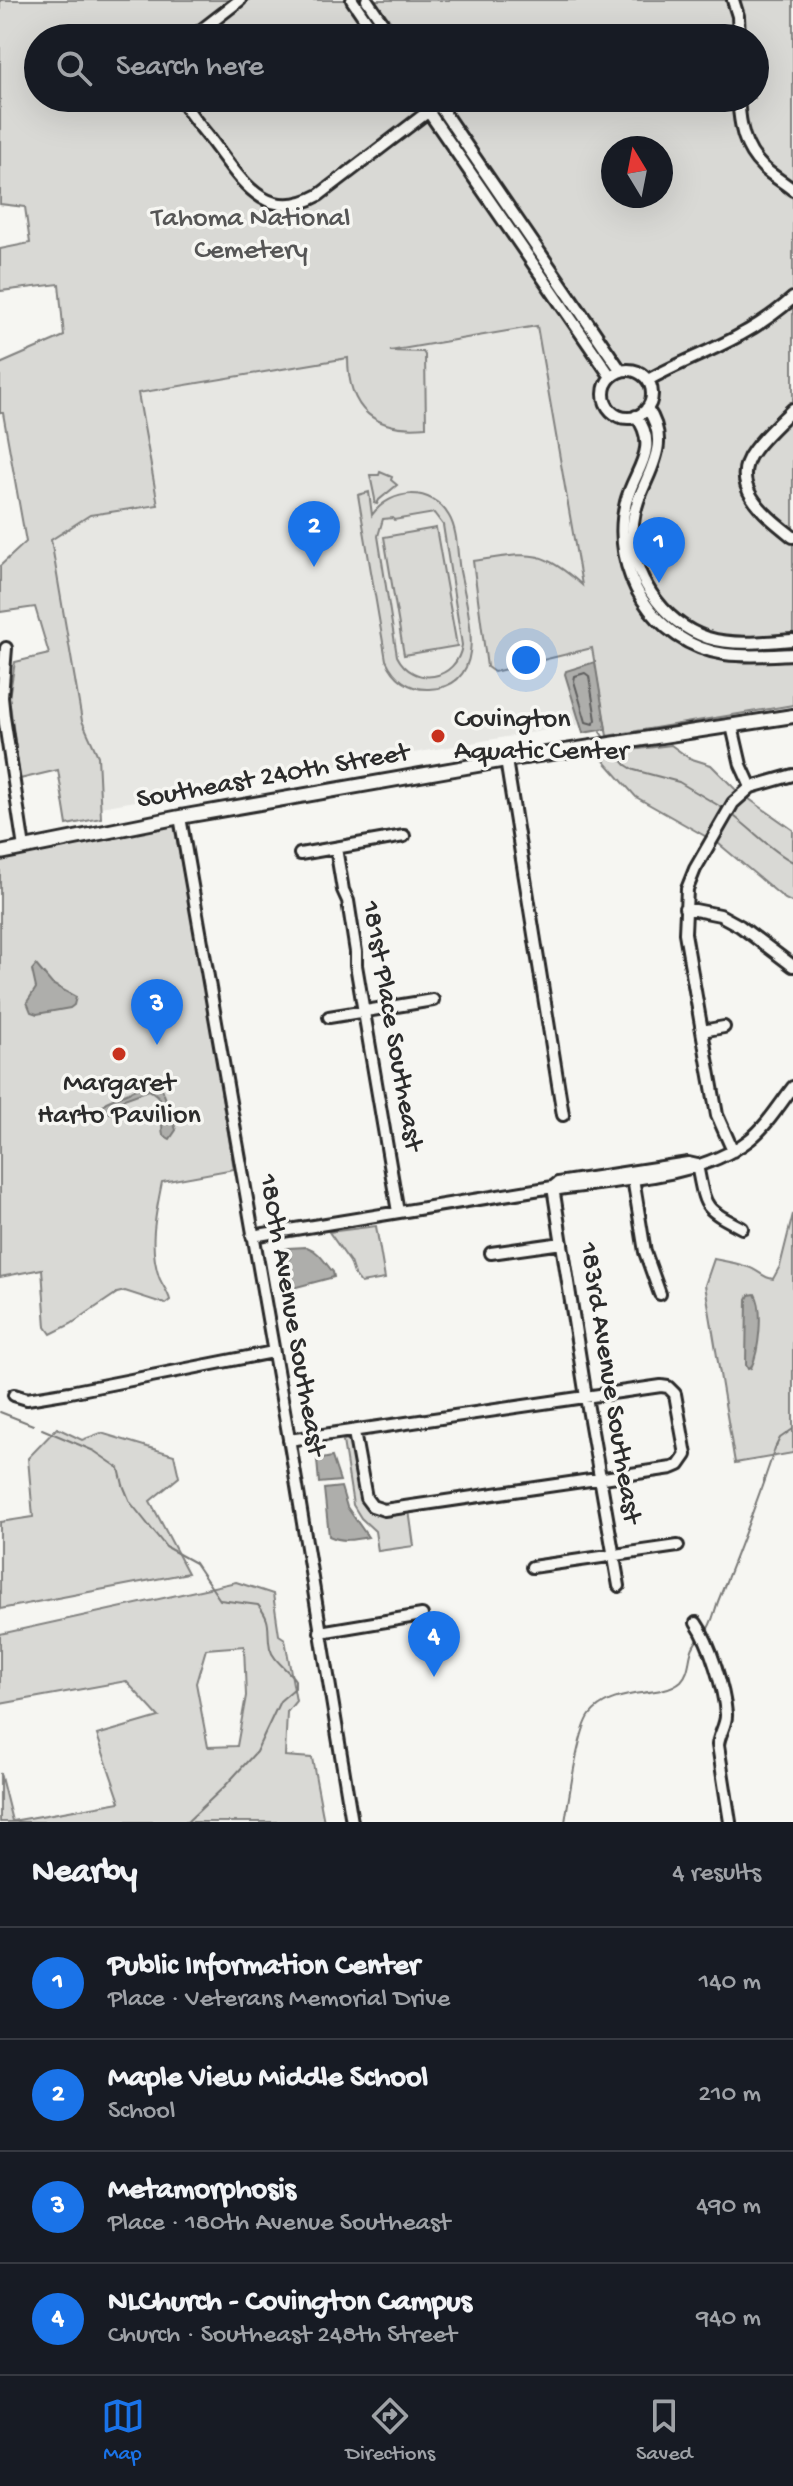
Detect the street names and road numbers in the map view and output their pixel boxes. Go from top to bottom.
street label: Southeast 240th Street [134,736,414,817]
street label: 181st Place Southeast [353,898,430,1156]
street label: 180th Avenue Southeast [250,1171,332,1461]
street label: 183rd Avenue Southeast [570,1239,648,1528]

